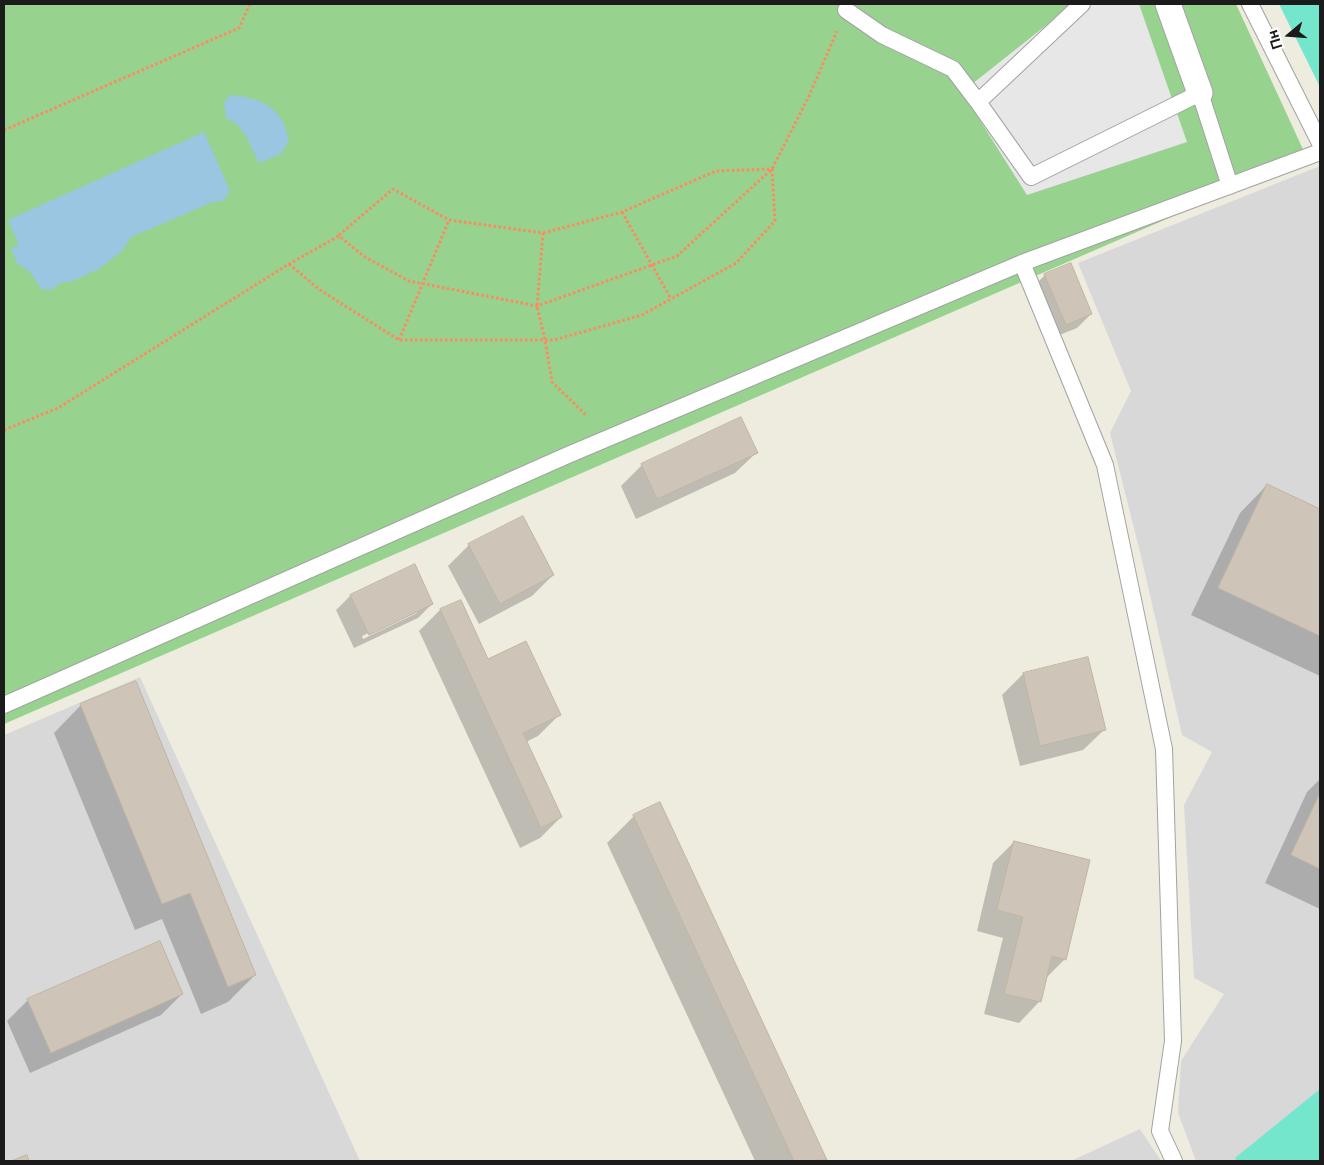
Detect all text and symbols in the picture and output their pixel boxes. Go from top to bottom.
north arrow [1264,10,1314,60]
text: Пн [1263,28,1285,52]

